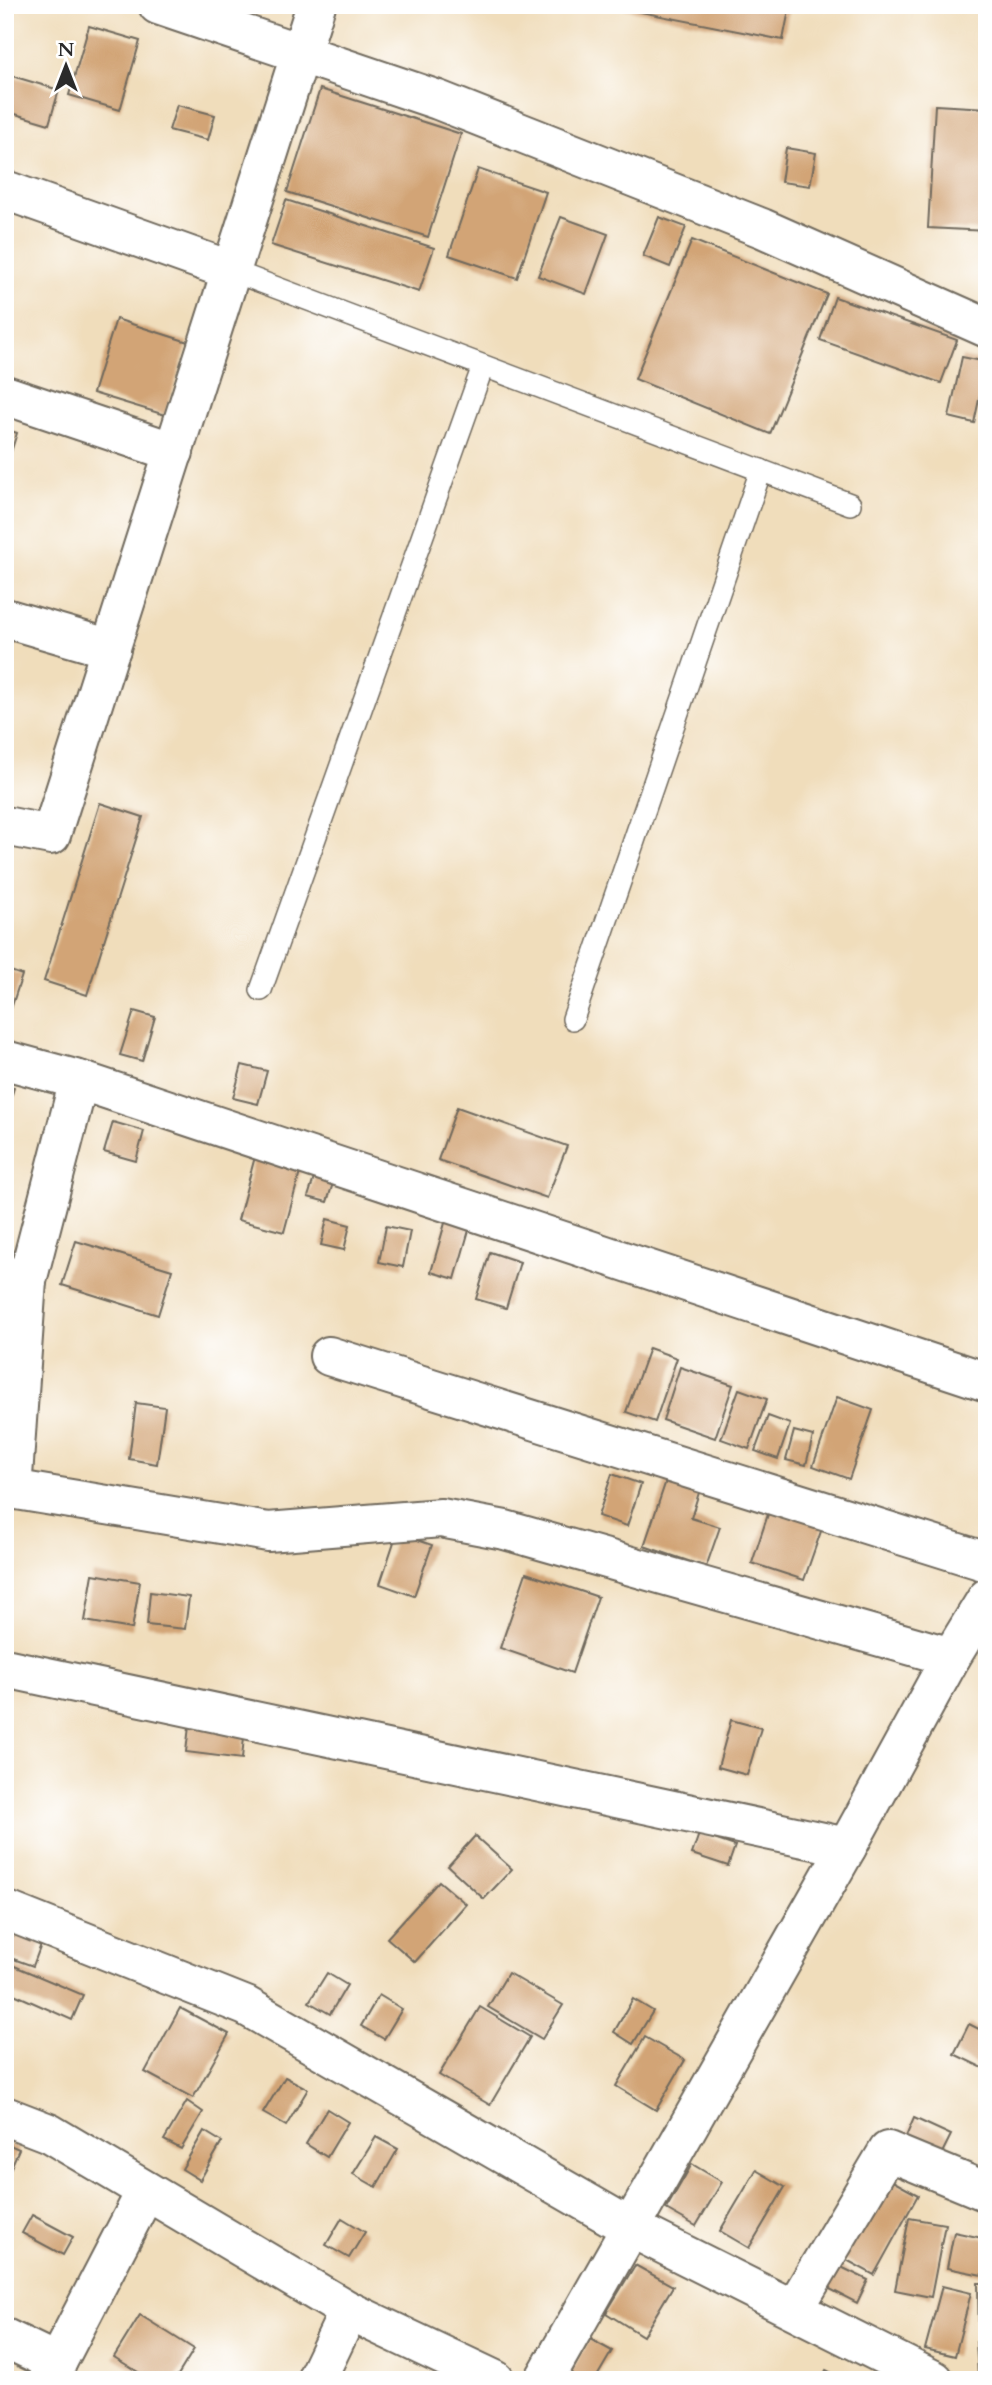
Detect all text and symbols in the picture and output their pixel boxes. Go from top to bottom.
north arrow [32,32,102,102]
text: N [58,37,75,63]

